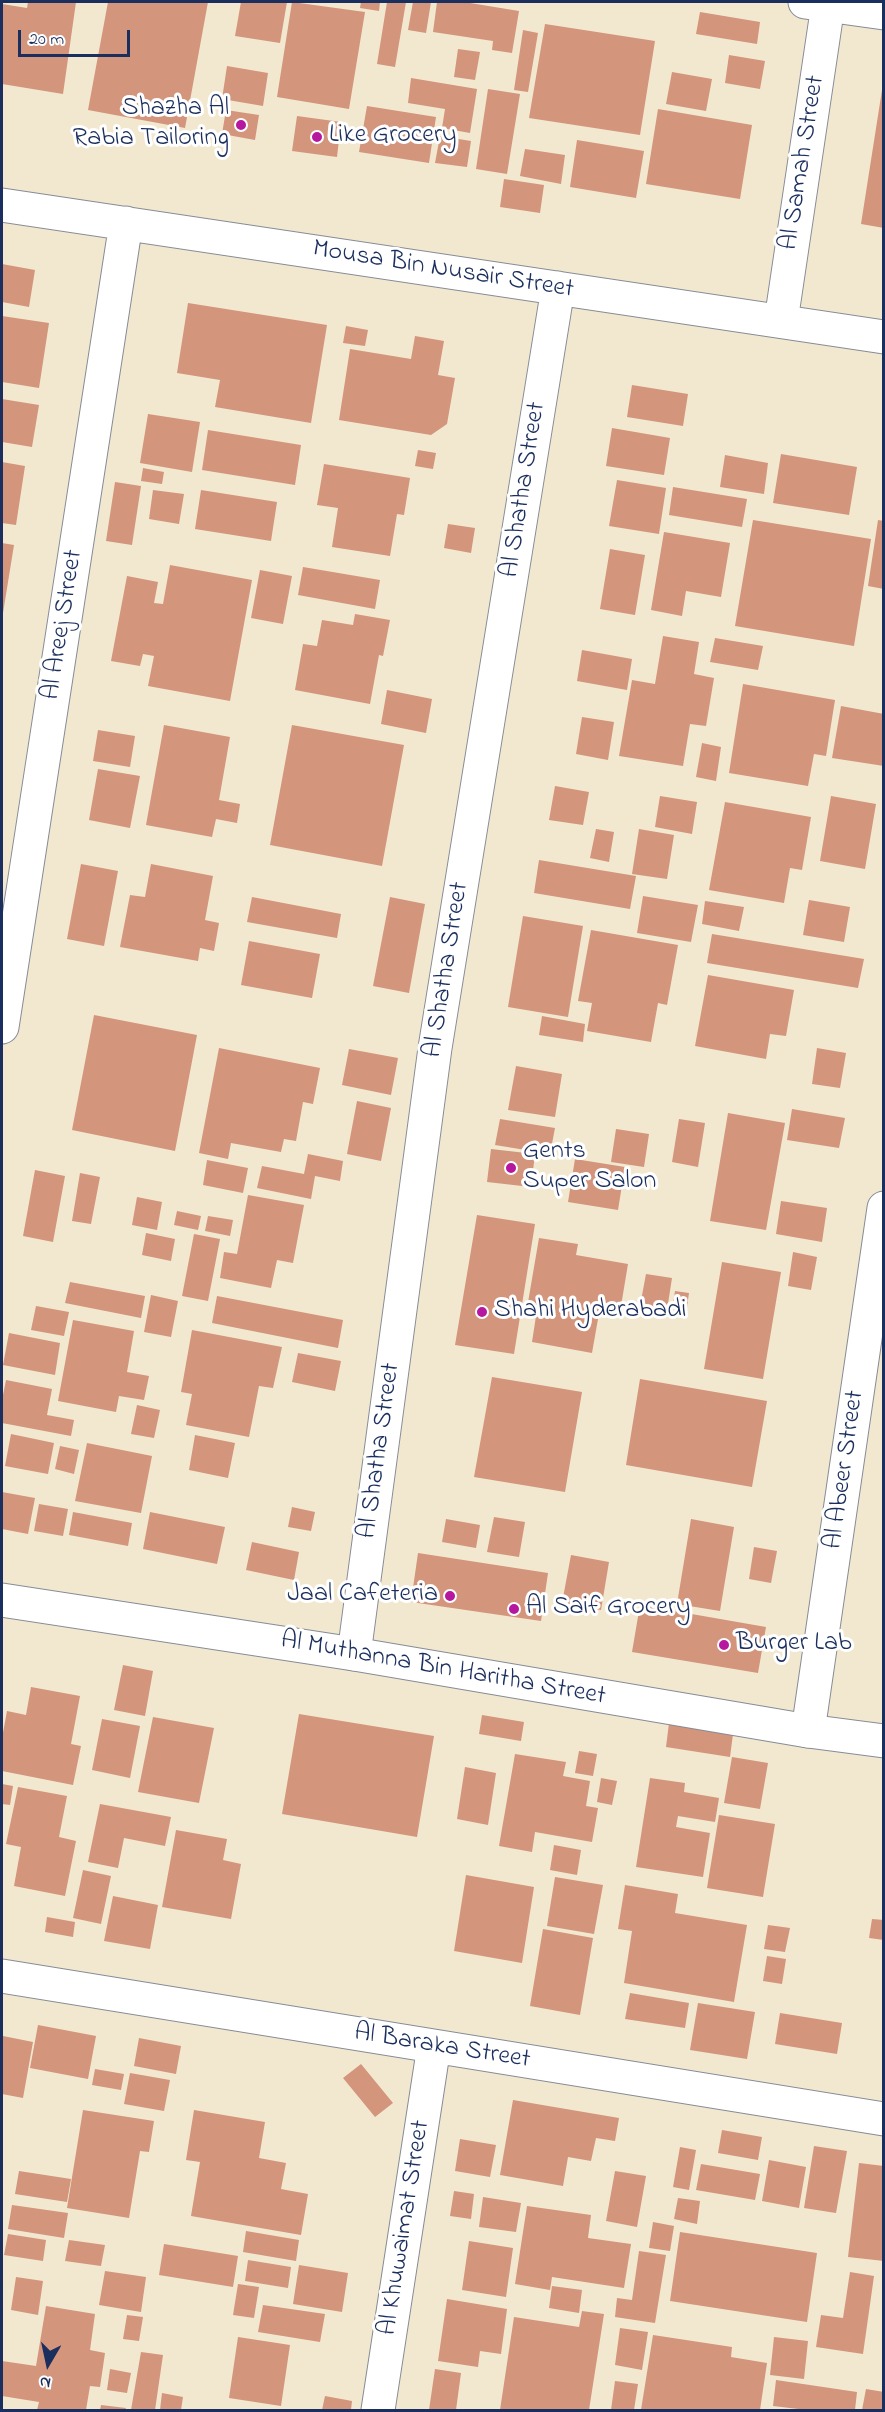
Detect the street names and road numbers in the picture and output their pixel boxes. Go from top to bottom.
street label: Al Samah Street [775,74,833,252]
street label: Mousa Bin Nusair Street [310,235,576,307]
street label: Al Shatha Street [496,400,554,580]
street label: Al Areej Street [37,548,91,702]
street label: Al Shatha Street [419,880,477,1060]
street label: Al Shatha Street [353,1361,409,1541]
street label: Al Abeer Street [819,1389,873,1551]
street label: Al Muthanna Bin Haritha Street [278,1626,608,1714]
street label: Al Baraka Street [352,2019,532,2077]
street label: Al Khuwaimat Street [374,2118,438,2338]

